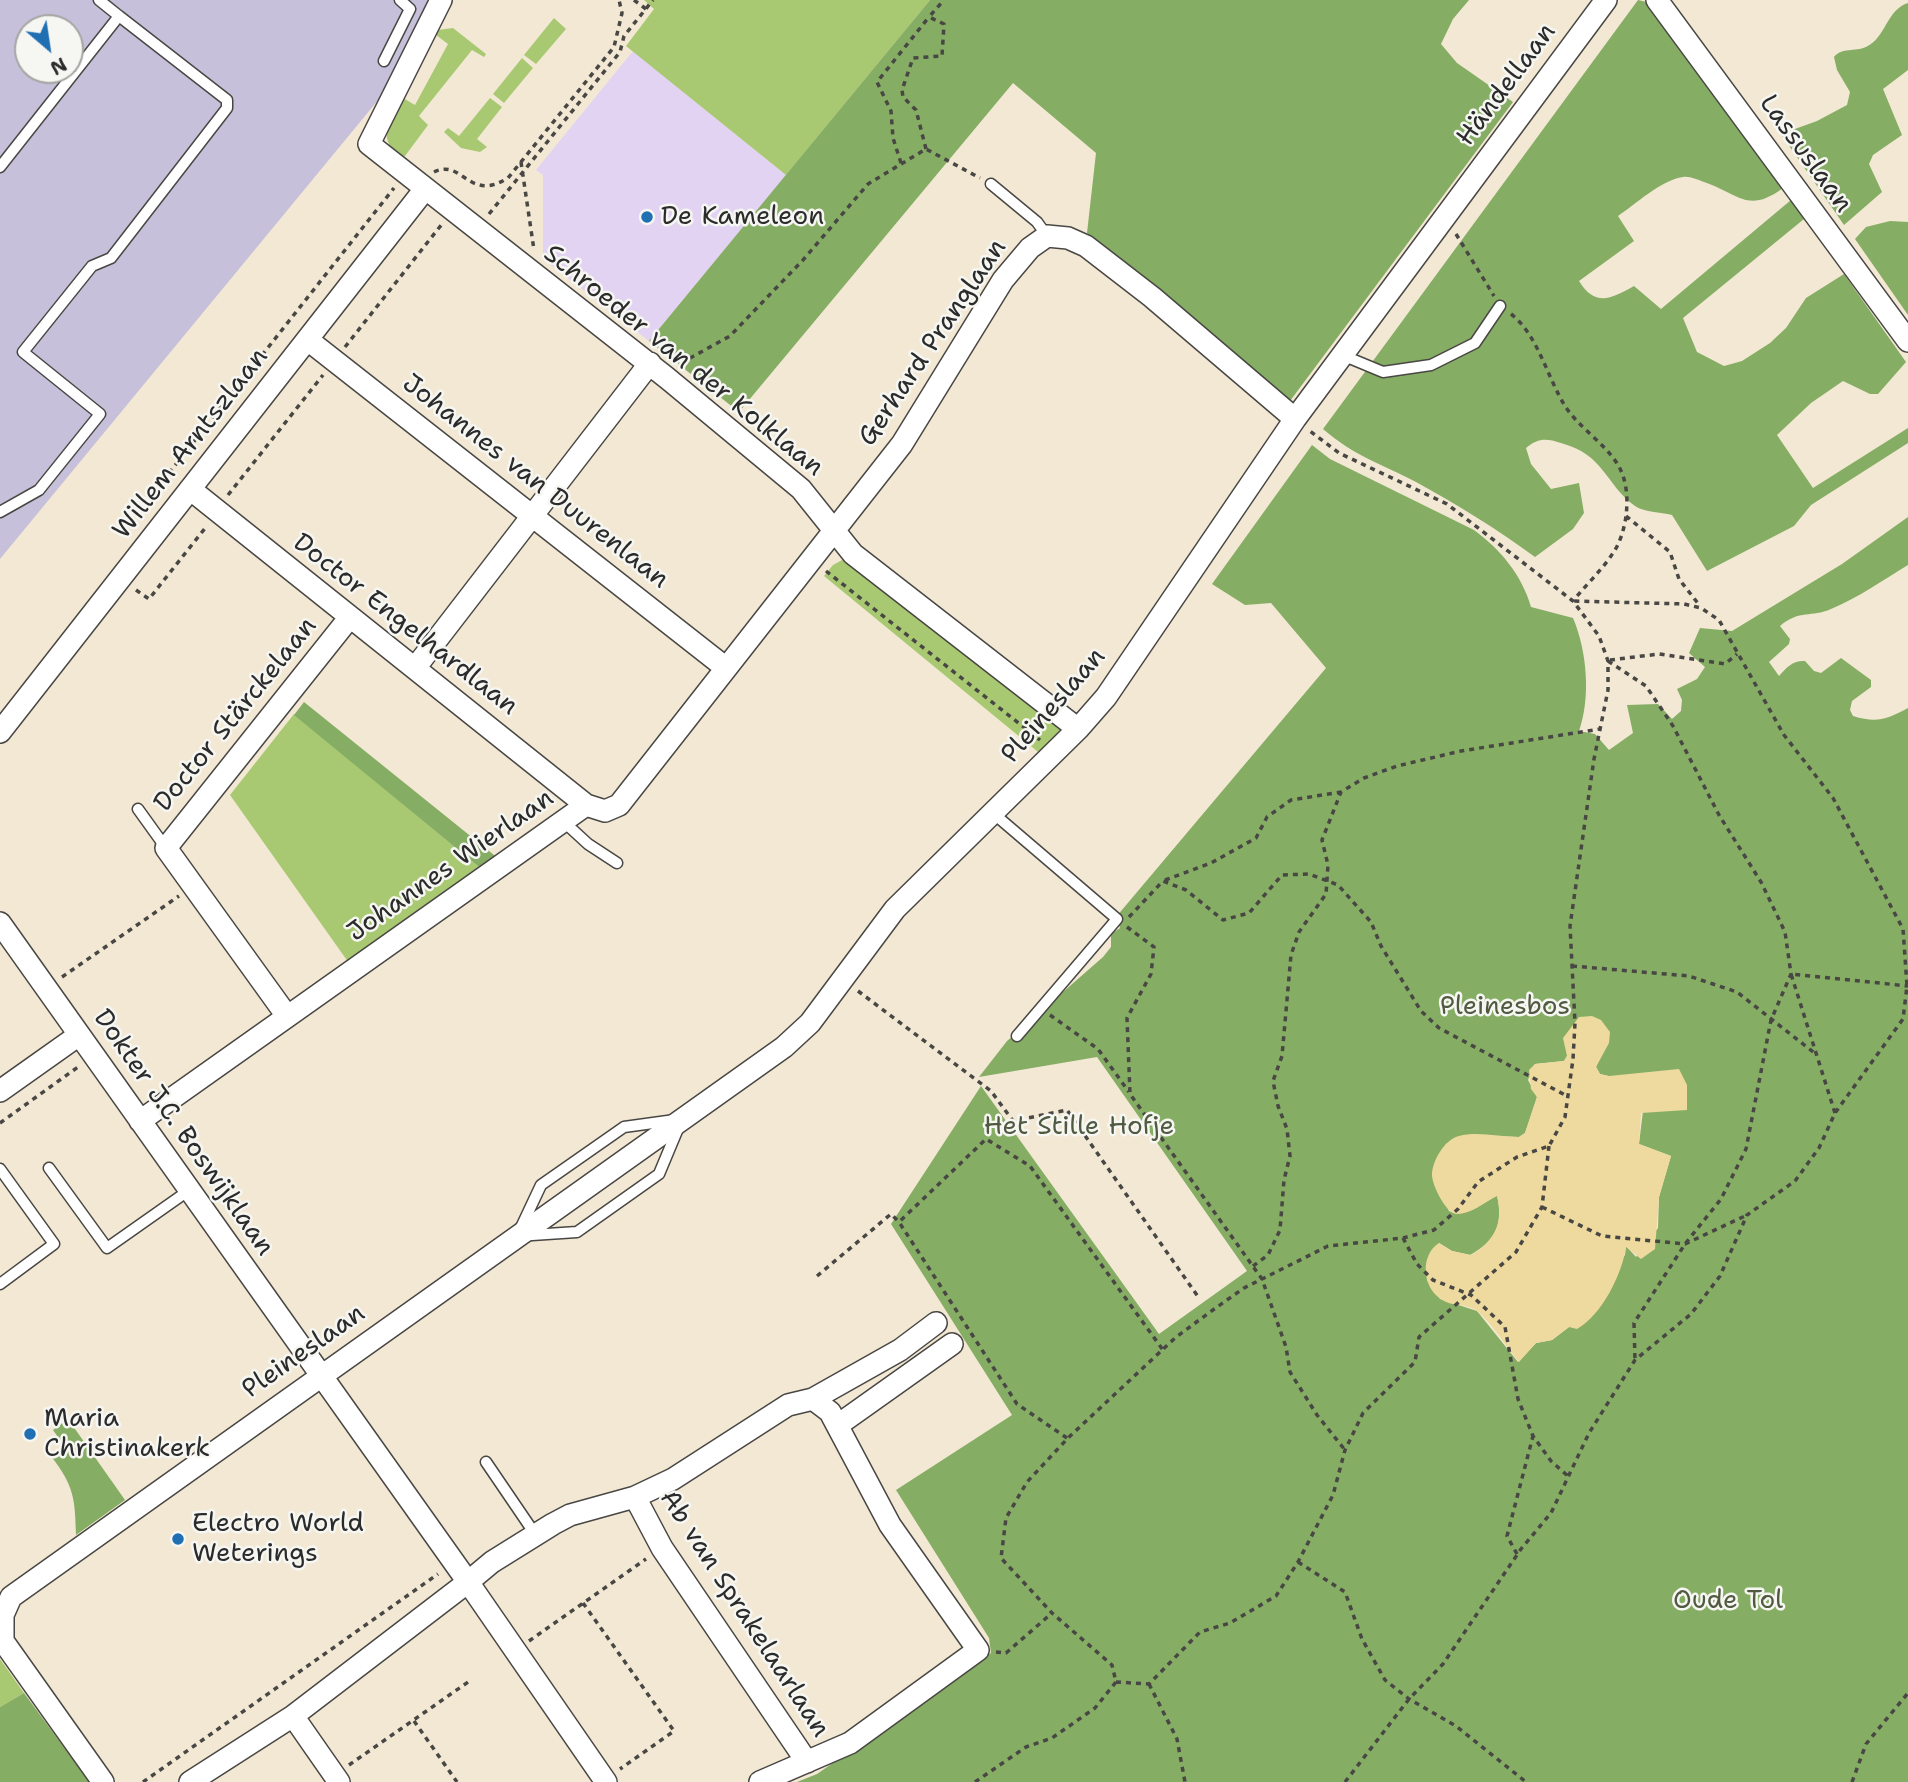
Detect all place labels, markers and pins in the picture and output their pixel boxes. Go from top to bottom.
place label: De Kameleon [661,201,824,233]
marker: De Kameleon [639,209,655,225]
place label: Maria Christinakerk [44,1403,210,1464]
marker: Maria Christinakerk [22,1426,38,1442]
place label: Electro World Weterings [192,1508,364,1570]
marker: Electro World Weterings [170,1531,186,1547]

